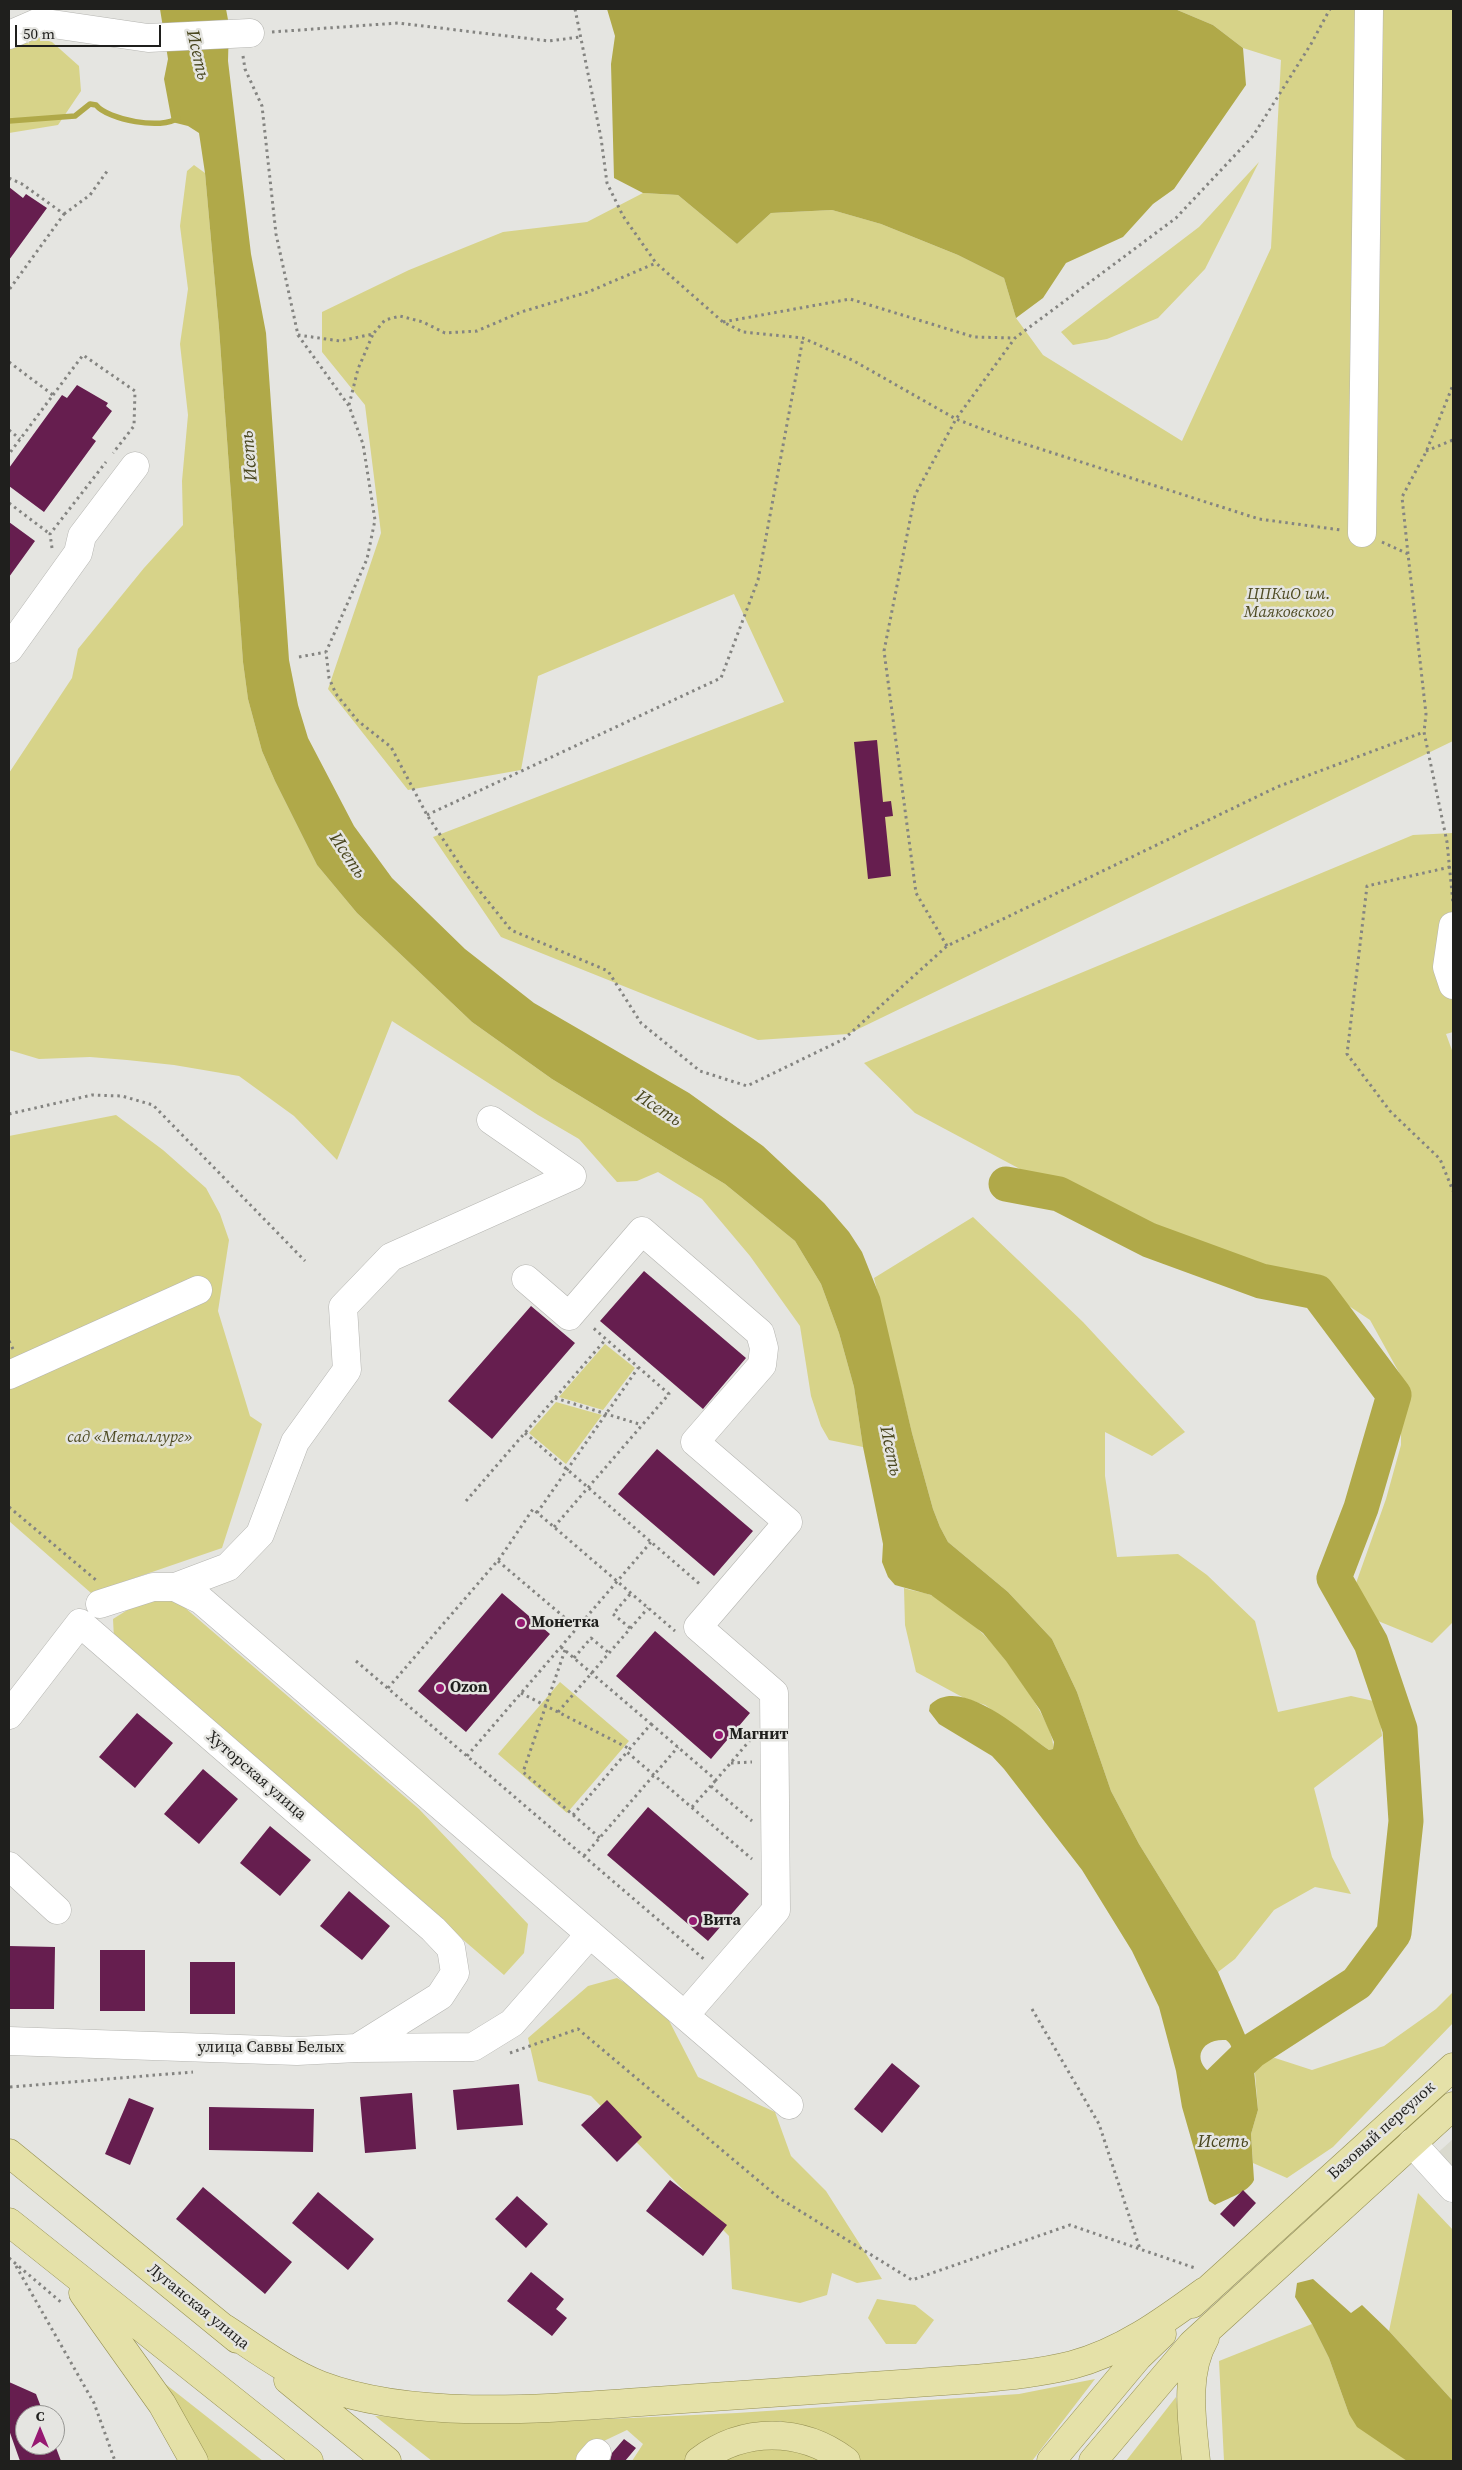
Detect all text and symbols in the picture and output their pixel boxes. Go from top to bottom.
scale bar [18,15,164,47]
text: 50 m [23,23,55,44]
water label: Исеть [181,28,213,82]
water label: Исеть [237,430,263,482]
park label: ЦПКиО им. Маяковского [1244,585,1334,623]
water label: Исеть [324,829,370,883]
water label: Исеть [631,1086,685,1132]
water label: Исеть [874,1424,906,1478]
park label: сад «Металлург» [67,1428,193,1448]
place label: Монетка [531,1613,599,1633]
marker: Монетка [515,1617,527,1629]
place label: Ozon [450,1678,488,1698]
marker: Ozon [434,1682,446,1694]
place label: Магнит [729,1725,788,1745]
street label: Хуторская улица [202,1727,310,1825]
marker: Магнит [713,1729,725,1741]
place label: Вита [703,1911,741,1931]
marker: Вита [687,1915,699,1927]
street label: улица Саввы Белых [198,2038,344,2058]
street label: Базовый переулок [1325,2078,1439,2184]
water label: Исеть [1198,2131,1248,2153]
street label: Луганская улица [143,2260,253,2354]
north arrow [15,2405,65,2455]
text: С [36,2406,44,2426]

